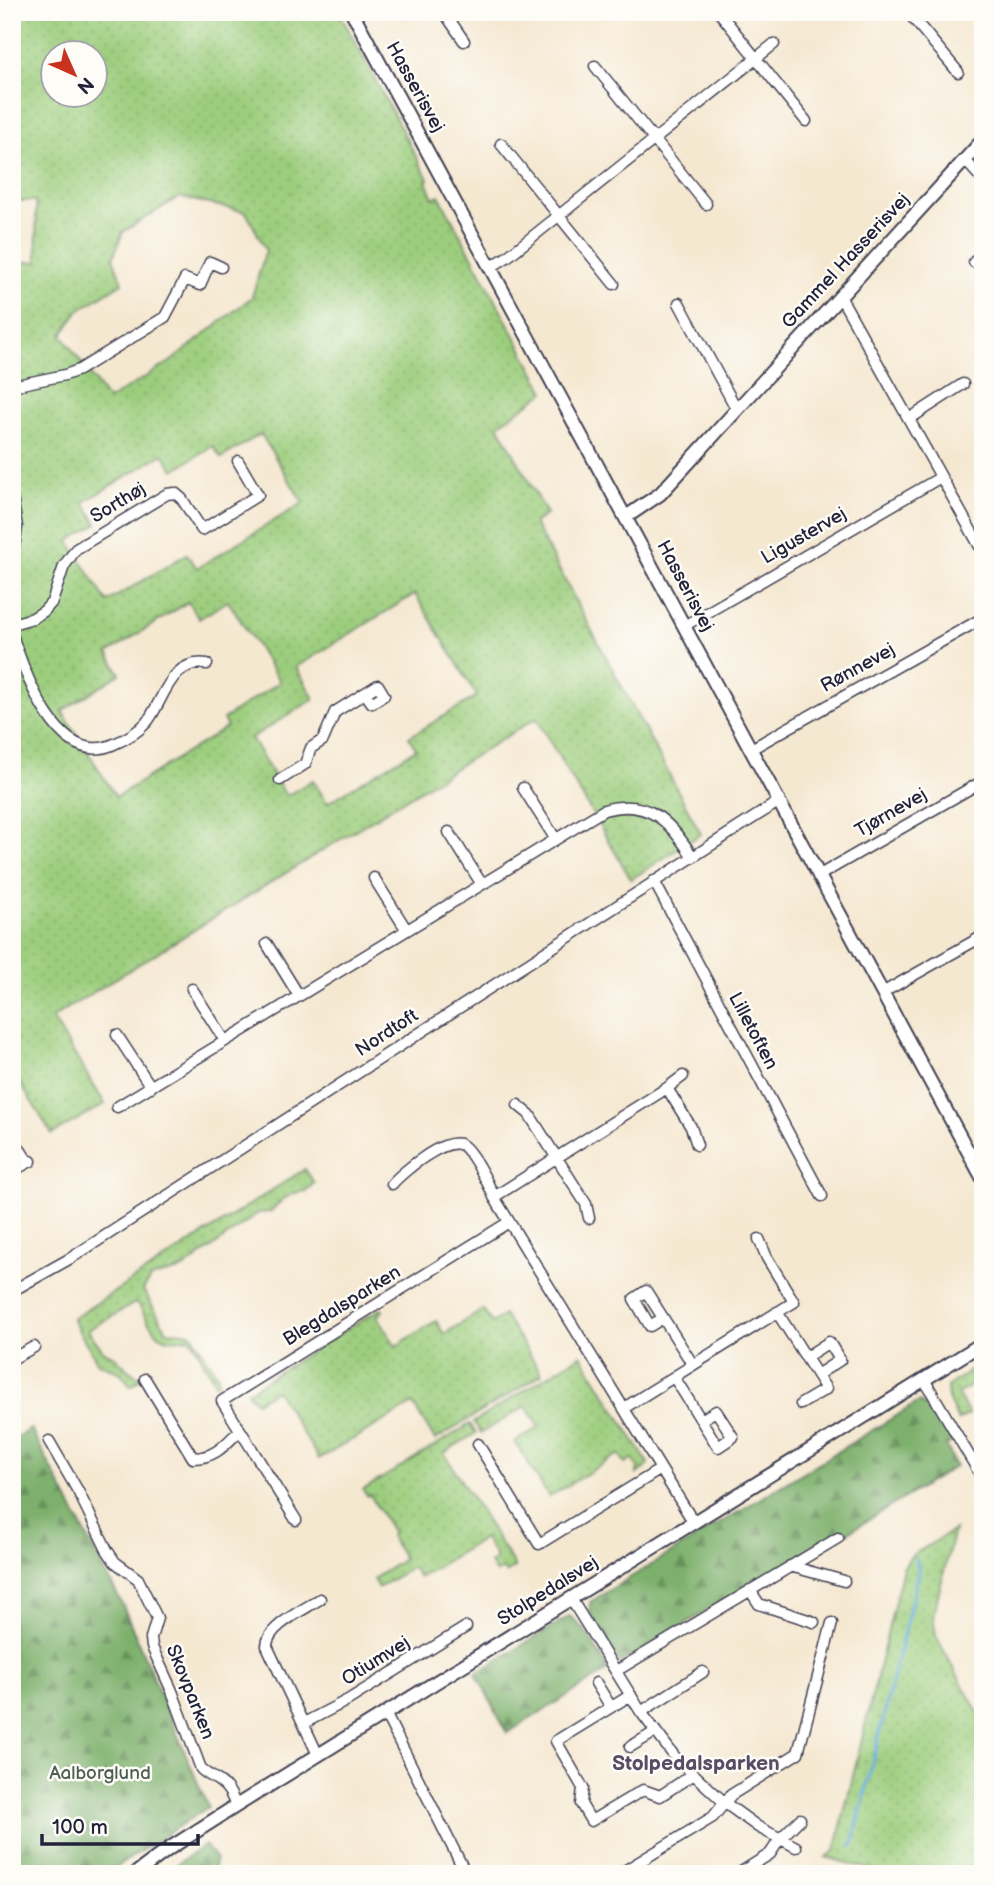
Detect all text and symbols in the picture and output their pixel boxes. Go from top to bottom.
north arrow [38,38,108,108]
street label: Hasserisvej [381,38,449,136]
text: N [72,72,98,98]
street label: Gammel Hasserisvej [777,188,915,334]
street label: Sorthøj [86,478,150,528]
street label: Ligustervej [757,502,851,570]
street label: Hasserisvej [651,536,719,636]
street label: Rønnevej [817,638,899,698]
street label: Tjørnevej [851,783,931,843]
street label: Lilletoften [723,988,783,1074]
street label: Nordtoft [351,1004,423,1062]
street label: Blegdalsparken [279,1261,405,1351]
street label: Stolpedalsvej [494,1551,602,1631]
street label: Otiumvej [338,1631,414,1691]
street label: Skovparken [161,1641,219,1743]
district label: Stolpedalsparken [612,1751,780,1776]
park label: Aalborglund [49,1762,151,1785]
scale bar [42,1802,198,1846]
text: 100 m [52,1815,108,1840]

